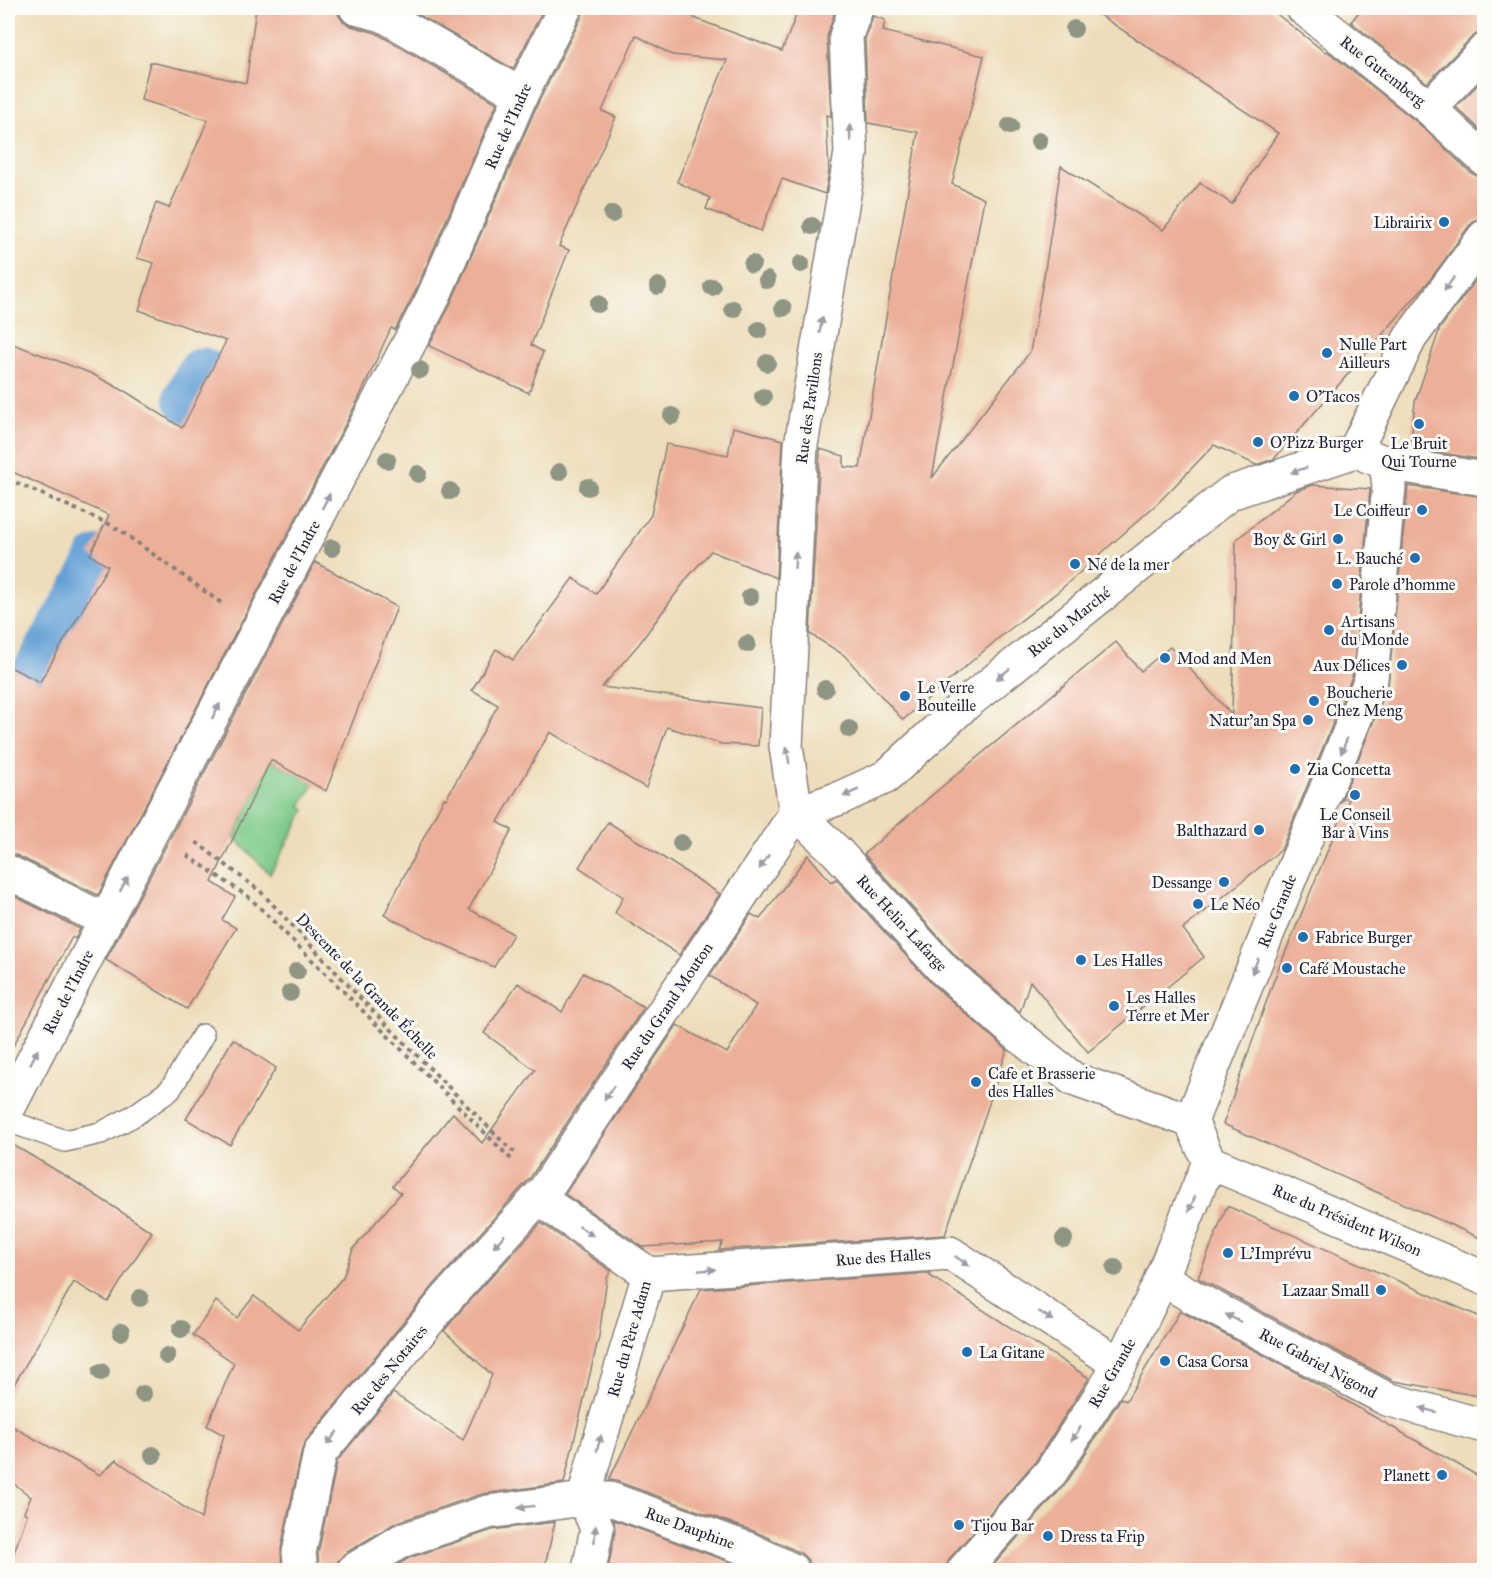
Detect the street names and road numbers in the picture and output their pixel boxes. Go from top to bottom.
street label: Rue Gutemberg [1336,32,1430,111]
street label: Rue de l'Indre [481,80,536,172]
street label: Rue des Pavillons [792,351,826,465]
street label: Rue de l'Indre [264,516,324,607]
street label: Rue du Marché [1024,583,1115,661]
street label: Rue Helin-Lafarge [852,871,952,976]
street label: Rue Grande [1254,871,1300,951]
street label: Descente de la Grande Échelle [292,908,444,1063]
street label: Rue du Grand Mouton [617,938,717,1073]
street label: Rue de l'Indre [39,946,98,1037]
street label: Rue du Président Wilson [1269,1180,1425,1260]
street label: Rue des Halles [835,1244,931,1270]
street label: Rue du Père Adam [603,1278,655,1399]
street label: Rue des Notaires [347,1321,431,1419]
street label: Rue Gabriel Nigond [1255,1324,1380,1403]
street label: Rue Grande [1084,1334,1140,1411]
street label: Rue Dauphine [643,1503,738,1553]

